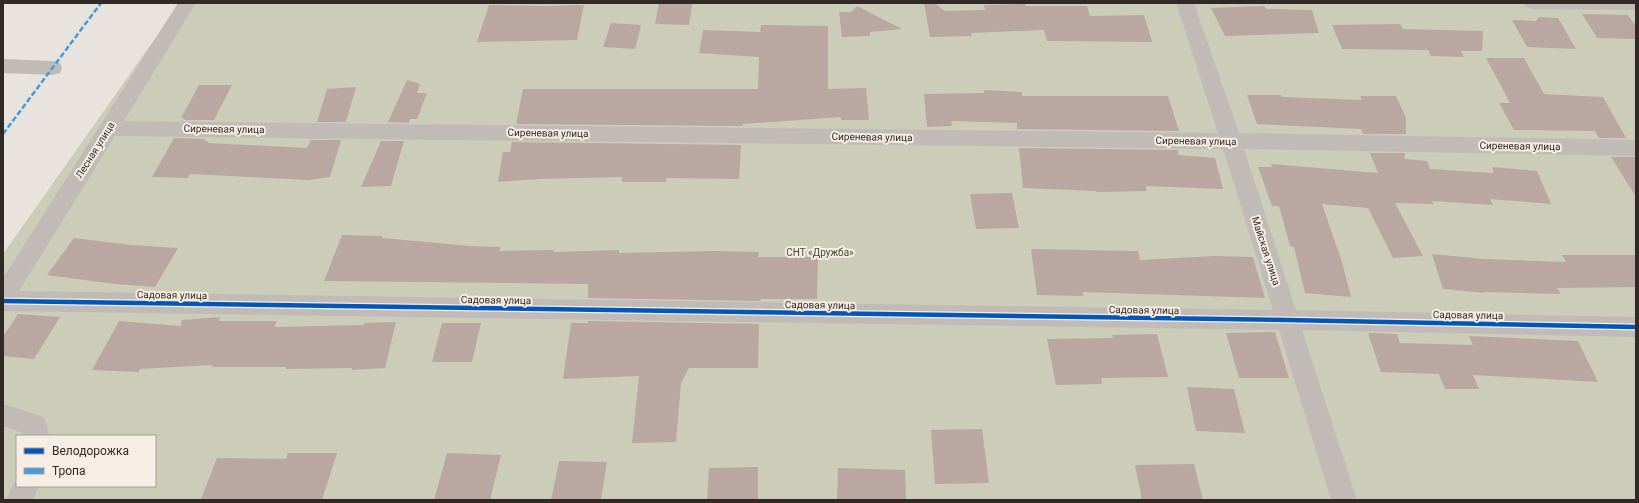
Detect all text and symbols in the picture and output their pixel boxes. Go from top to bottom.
street label: Лесная улица [73,120,117,180]
street label: Сиреневая улица [183,123,265,135]
street label: Сиреневая улица [507,127,589,139]
street label: Сиреневая улица [831,131,913,143]
street label: Сиреневая улица [1155,135,1237,147]
street label: Сиреневая улица [1479,140,1561,152]
street label: Майская улица [1250,215,1282,287]
park label: СНТ «Дружба» [786,247,854,258]
street label: Садовая улица [137,289,207,301]
street label: Садовая улица [461,294,531,306]
street label: Садовая улица [785,299,855,311]
street label: Садовая улица [1109,304,1179,316]
street label: Садовая улица [1433,309,1503,321]
legend [16,435,156,487]
text: Велодорожка [52,444,129,458]
text: Тропа [52,464,86,478]

